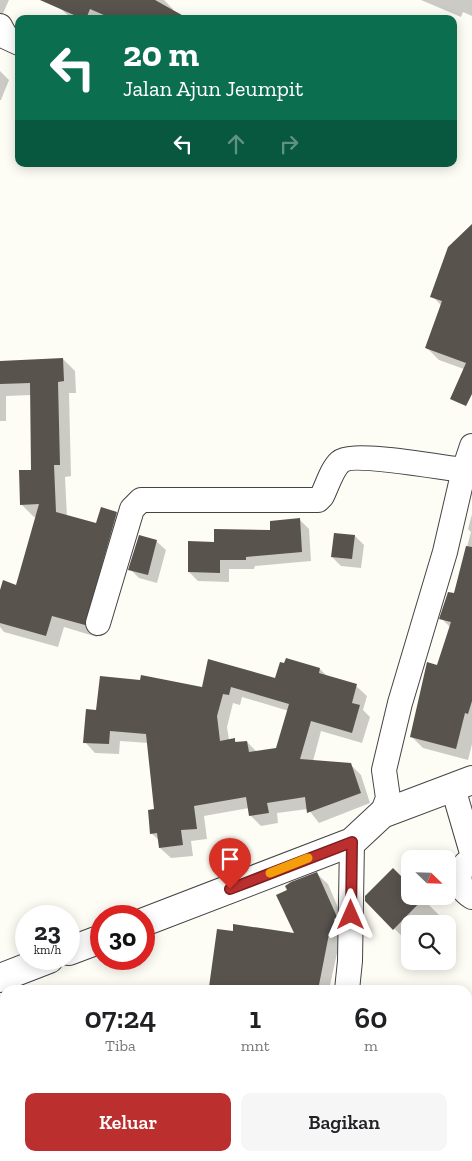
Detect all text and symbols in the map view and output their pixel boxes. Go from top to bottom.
text: 20 m [123,33,199,75]
icon: left [40,35,105,100]
text: Jalan Ajun Jeumpit [123,75,303,102]
icon: left [169,130,197,158]
icon: ahead [222,130,250,158]
icon: right [275,130,303,158]
pin [209,838,251,889]
icon: arrive [216,845,244,873]
north arrow [401,850,456,905]
map controls [401,850,456,970]
position arrow [324,888,376,940]
speed limit sign: 30 [90,905,155,970]
button: search [401,915,456,970]
text: 23 [34,916,61,946]
text: km/h [34,943,61,957]
text: 07:24 [85,1000,156,1036]
text: 1 [249,1000,261,1036]
text: 60 [354,1000,387,1036]
text: Tiba [105,1036,136,1055]
text: mnt [241,1036,270,1055]
text: m [364,1036,378,1055]
button: Keluar [25,1093,231,1151]
button: Bagikan [241,1093,447,1151]

